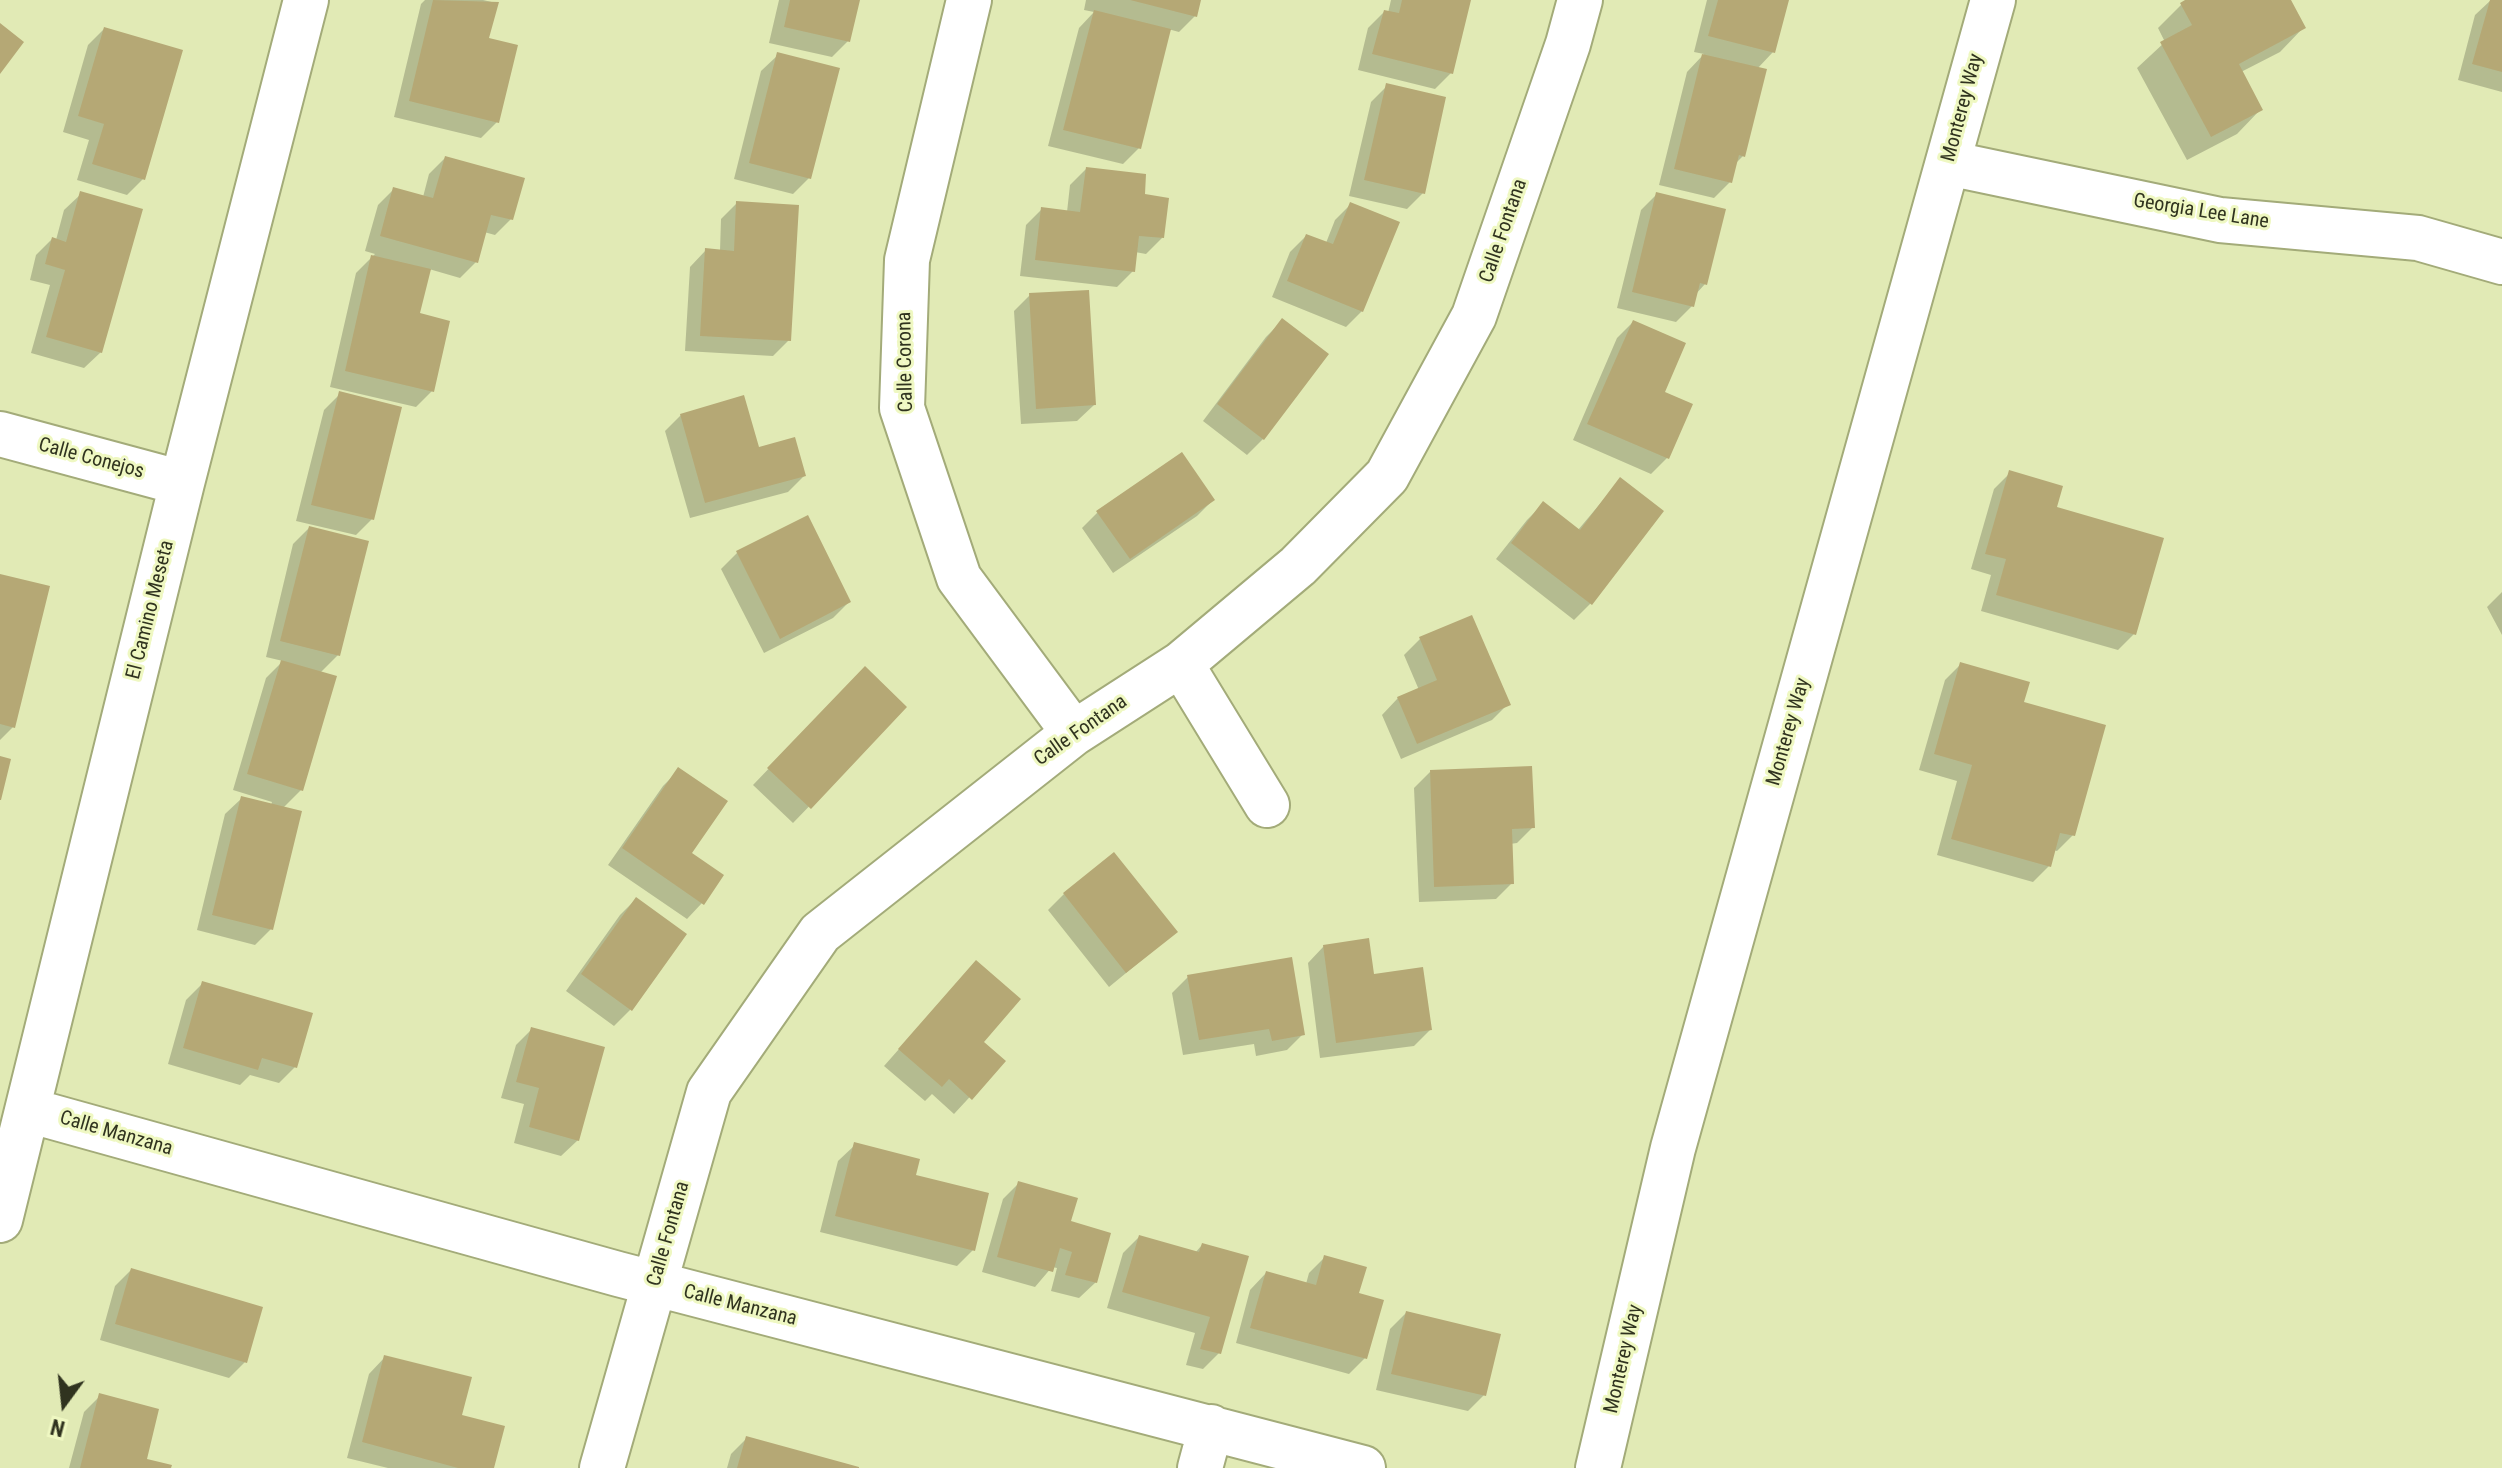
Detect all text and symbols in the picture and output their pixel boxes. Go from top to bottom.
street label: Monterey Way [1937,51,1989,165]
street label: Calle Fontana [1475,176,1533,286]
street label: Georgia Lee Lane [2132,189,2270,235]
street label: Calle Corona [893,311,919,413]
street label: Calle Conejos [36,433,146,485]
street label: El Camino Meseta [122,538,180,682]
street label: Monterey Way [1762,675,1816,789]
street label: Calle Fontana [1030,690,1132,772]
street label: Calle Manzana [57,1106,175,1162]
street label: Calle Fontana [643,1179,695,1289]
street label: Calle Manzana [681,1280,799,1332]
street label: Monterey Way [1600,1302,1648,1416]
north arrow [24,1364,104,1444]
text: N [48,1414,67,1441]

